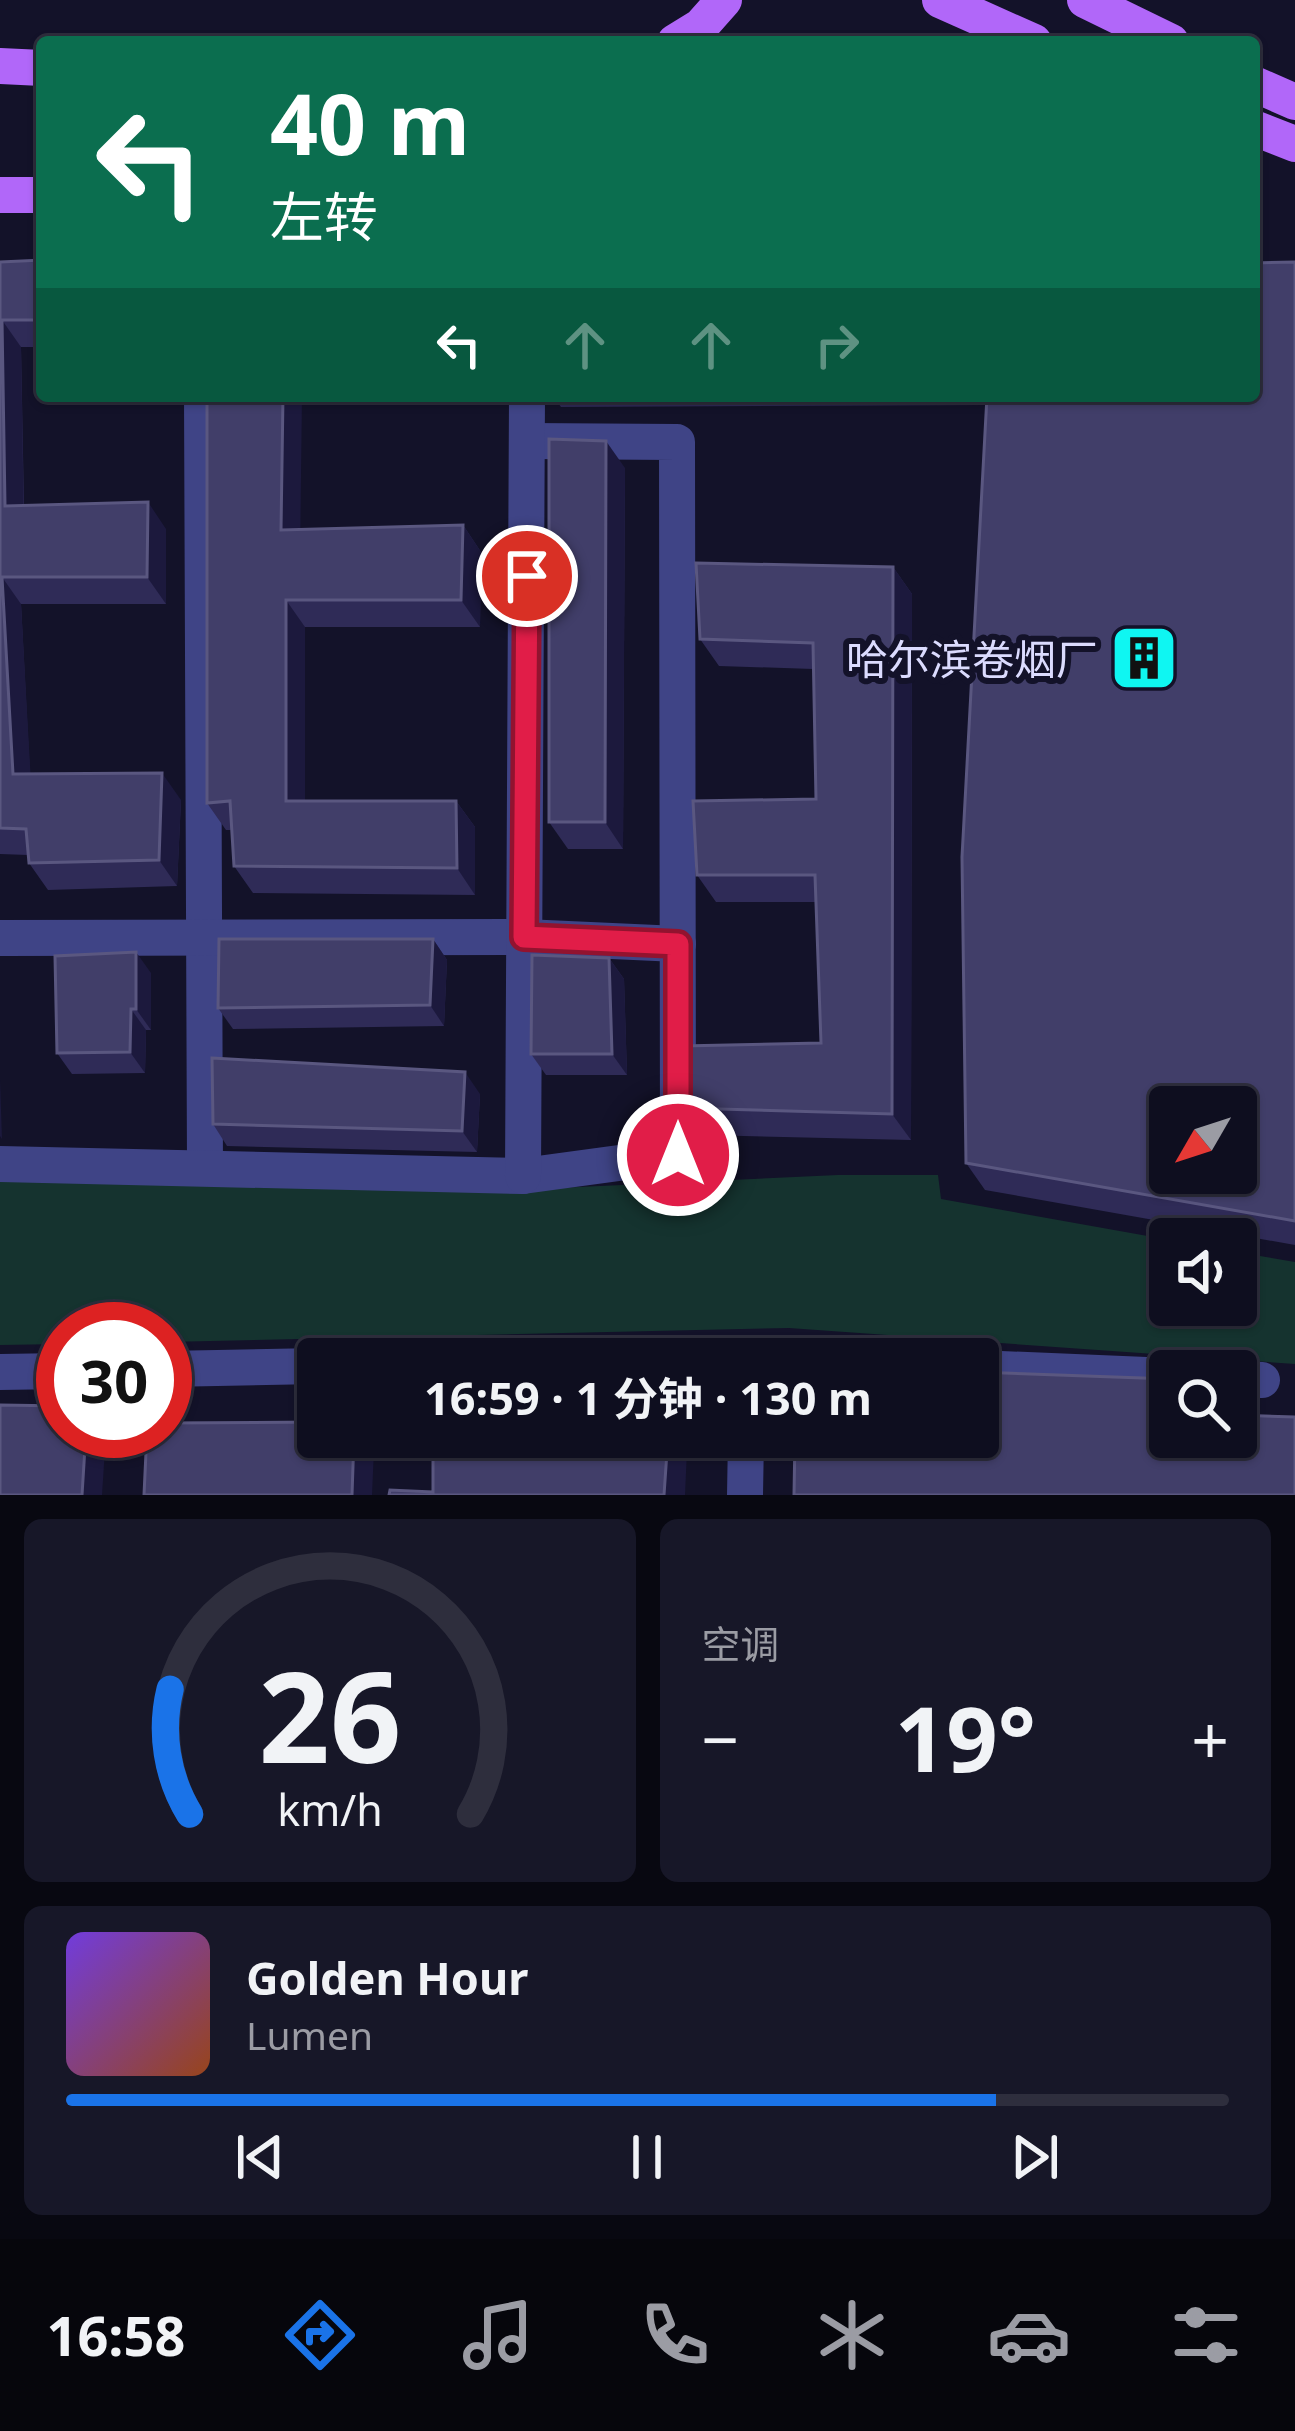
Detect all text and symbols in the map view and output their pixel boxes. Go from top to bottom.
text: 40 m [270,65,470,180]
icon: left [72,84,228,240]
text: 左转 [270,179,378,253]
icon: left [426,312,492,378]
icon: ahead [552,312,618,378]
icon: ahead [678,312,744,378]
icon: right [804,312,870,378]
pin [476,525,578,627]
icon: arrive [494,543,560,609]
building icon: 哈尔滨卷烟厂 [1109,623,1179,693]
place label: 哈尔滨卷烟厂 [846,630,1098,687]
north arrow [1149,1086,1257,1194]
map controls [1149,1086,1257,1458]
position arrow [615,1092,741,1218]
button: sound [1149,1218,1257,1326]
speed limit sign: 30 [36,1302,192,1458]
button: search [1149,1350,1257,1458]
text: 16:59 · 1 分钟 · 130 m [424,1367,872,1428]
text: 空调 [702,1617,780,1670]
text: 26 [258,1630,401,1800]
text: 19° [895,1676,1036,1798]
text: − [702,1693,739,1783]
text: + [1191,1693,1229,1783]
text: km/h [277,1779,382,1838]
text: Golden Hour [246,1947,528,2008]
text: Lumen [246,2008,373,2061]
icon: previous [227,2124,293,2190]
icon: pause [614,2124,680,2190]
icon: next [1002,2124,1068,2190]
icon: directions [278,2293,362,2377]
icon: music [456,2293,540,2377]
icon: phone [633,2293,717,2377]
icon: climate [810,2293,894,2377]
icon: car [987,2293,1071,2377]
icon: filters [1164,2293,1248,2377]
text: 16:58 [47,2298,185,2372]

